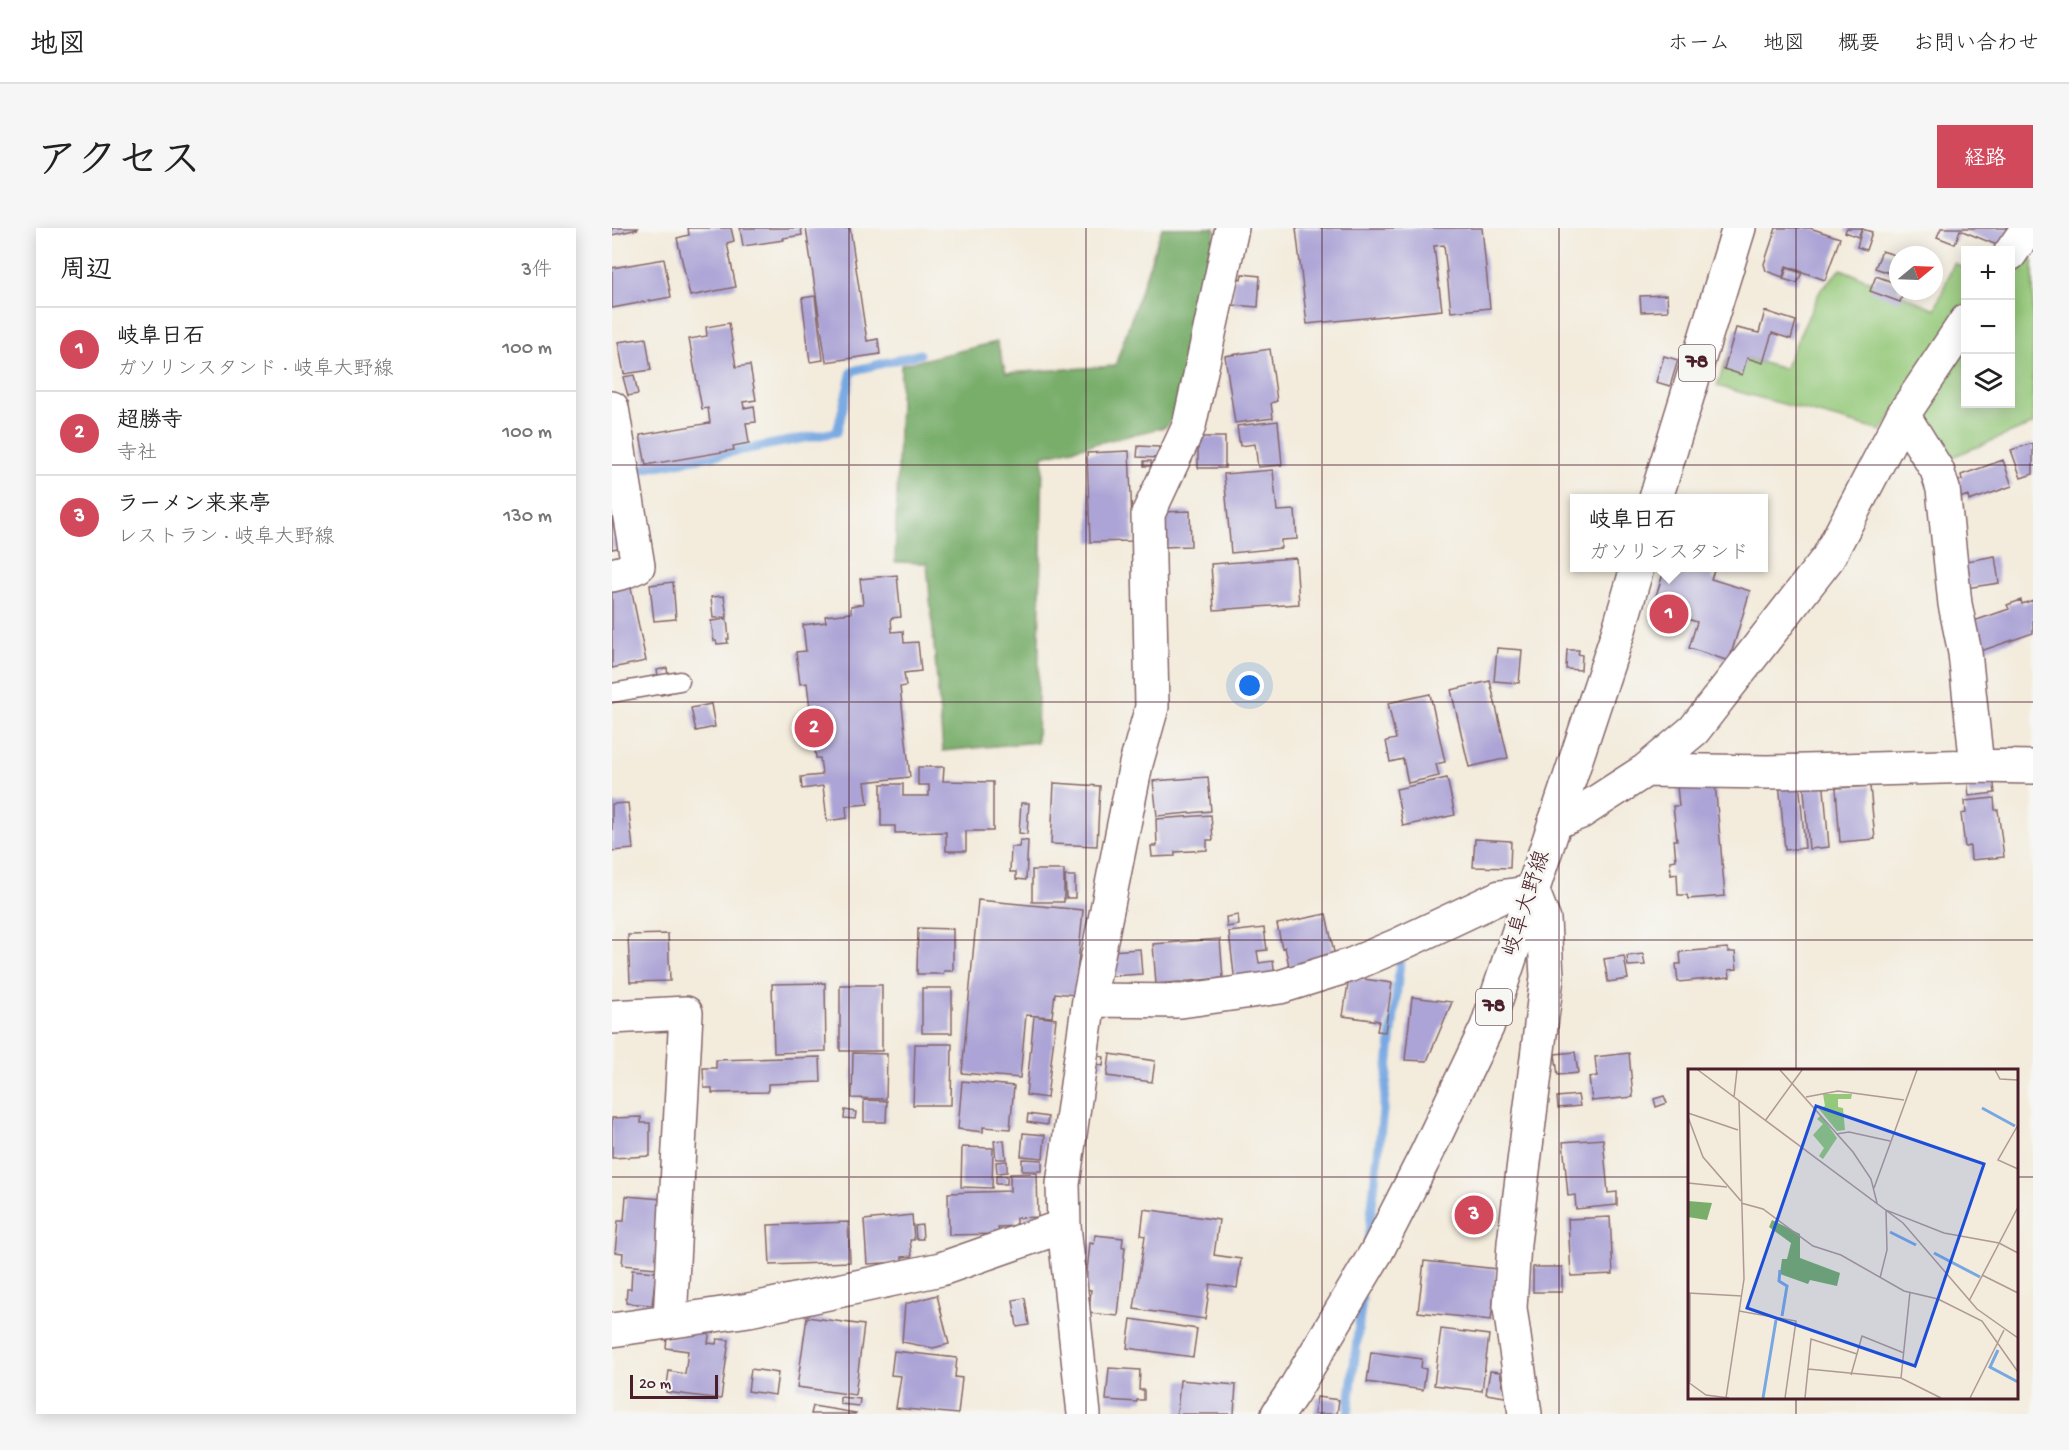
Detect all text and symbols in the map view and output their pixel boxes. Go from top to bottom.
text: 地図 [30,30,86,63]
text: ホーム [1668,33,1730,58]
text: 地図 [1763,33,1805,58]
text: 概要 [1838,33,1880,58]
text: お問い合わせ [1913,33,2039,58]
button: 経路 [1937,125,2033,188]
text: アクセス [36,140,201,189]
north arrow [1889,246,1943,300]
map controls [1961,246,2015,408]
button: + [1961,246,2015,300]
text: 周辺 [60,257,112,288]
text: 3件 [522,260,552,283]
button: − [1961,300,2015,354]
text: 岐阜日石 [117,325,205,351]
text: 1 [75,338,84,361]
text: 100 m [502,338,552,361]
road number: 78 [1679,345,1715,381]
button: layers [1961,354,2015,408]
text: ガソリンスタンド · 岐阜大野線 [117,359,393,382]
text: 超勝寺 [117,409,183,435]
text: 2 [75,422,84,445]
text: 100 m [502,422,552,445]
text: 寺社 [117,443,157,466]
text: ラーメン来来亭 [117,493,271,519]
popup [1570,494,1768,572]
text: 3 [74,506,85,529]
text: 130 m [503,506,552,529]
text: 岐阜日石 [1589,509,1677,535]
text: レストラン · 岐阜大野線 [117,527,334,550]
text: ガソリンスタンド [1589,543,1749,566]
pin: 1 [1650,592,1688,636]
your location [1235,671,1264,700]
pin: 2 [794,706,834,750]
street label: 岐阜大野線 [1498,847,1557,960]
road number: 78 [1476,989,1512,1025]
inset map [1688,1069,2018,1399]
pin: 3 [1454,1192,1494,1238]
scale bar [630,1372,718,1400]
text: 20 m [639,1376,671,1395]

